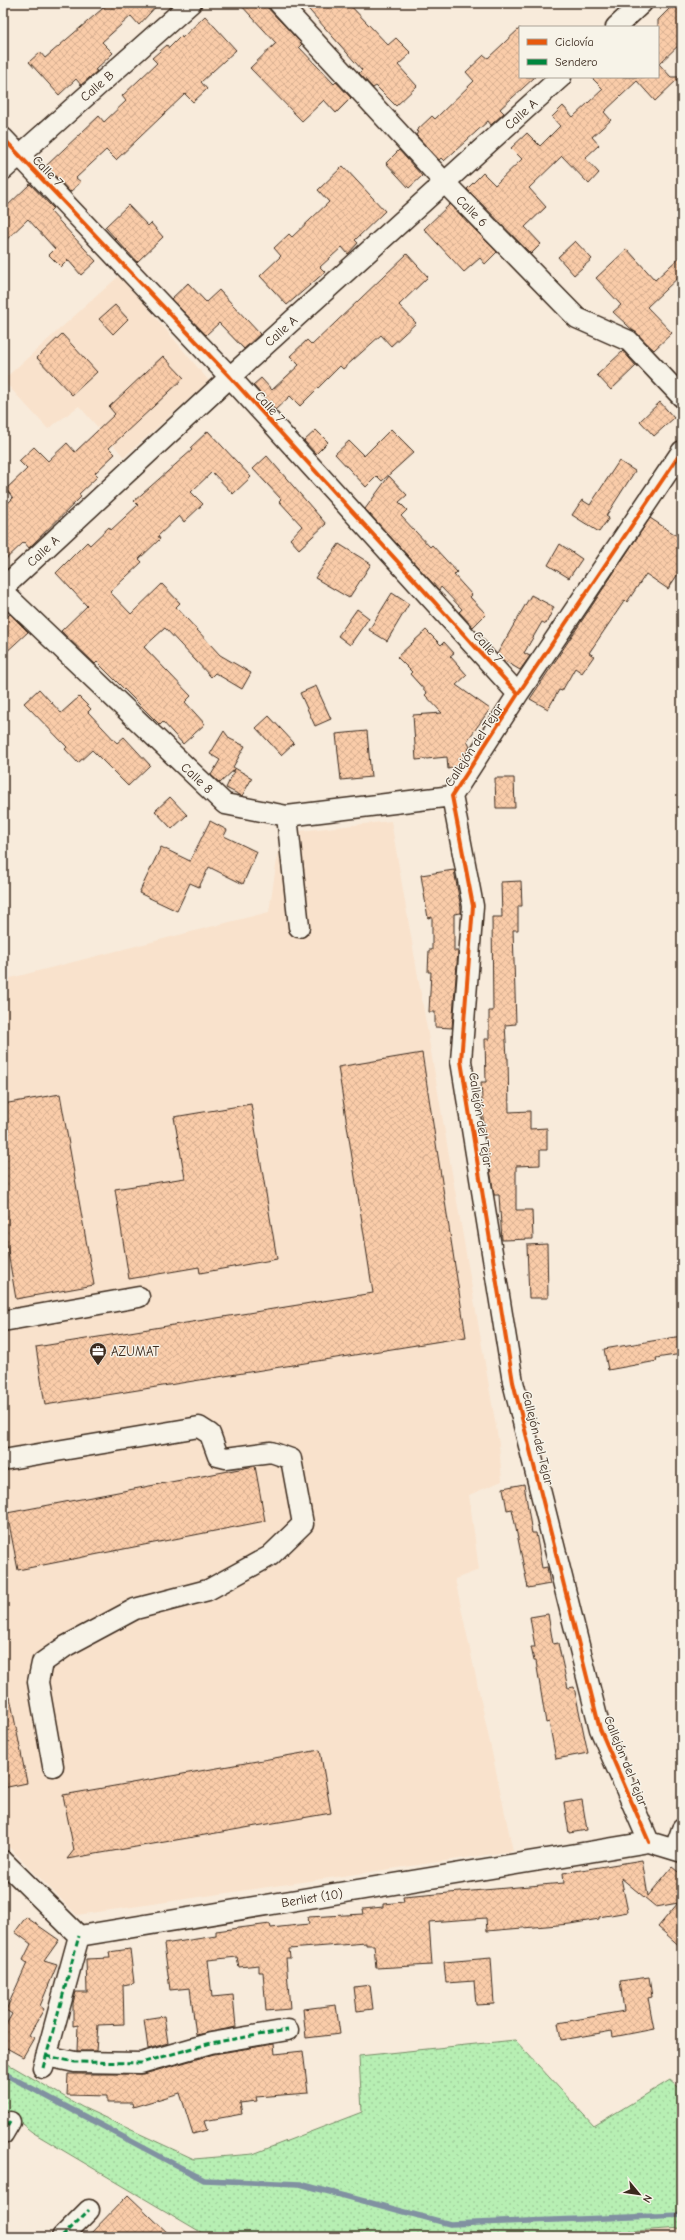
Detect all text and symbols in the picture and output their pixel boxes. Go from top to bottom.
legend [519,26,659,78]
text: Ciclovía [555,35,594,49]
text: Sendero [555,55,598,69]
street label: Calle B [77,67,117,105]
street label: Calle A [502,95,541,133]
street label: Calle 7 [30,152,66,190]
street label: Calle 6 [453,192,491,230]
street label: Calle A [262,312,301,350]
street label: Calle 7 [252,388,288,426]
street label: Calle A [24,532,63,570]
street label: Calle 7 [470,628,506,666]
street label: Callejón del Tejar [442,700,507,789]
street label: Calle 8 [178,760,216,797]
street label: Callejón del Tejar [466,1071,496,1169]
office icon: AZUMAT [88,1341,108,1366]
place label: AZUMAT [111,1344,160,1359]
street label: Callejón del Tejar [519,1390,557,1487]
street label: Callejón del Tejar [601,1714,651,1809]
street label: Berliet (10) [280,1886,344,1910]
north arrow [619,2174,659,2214]
text: N [640,2192,655,2205]

